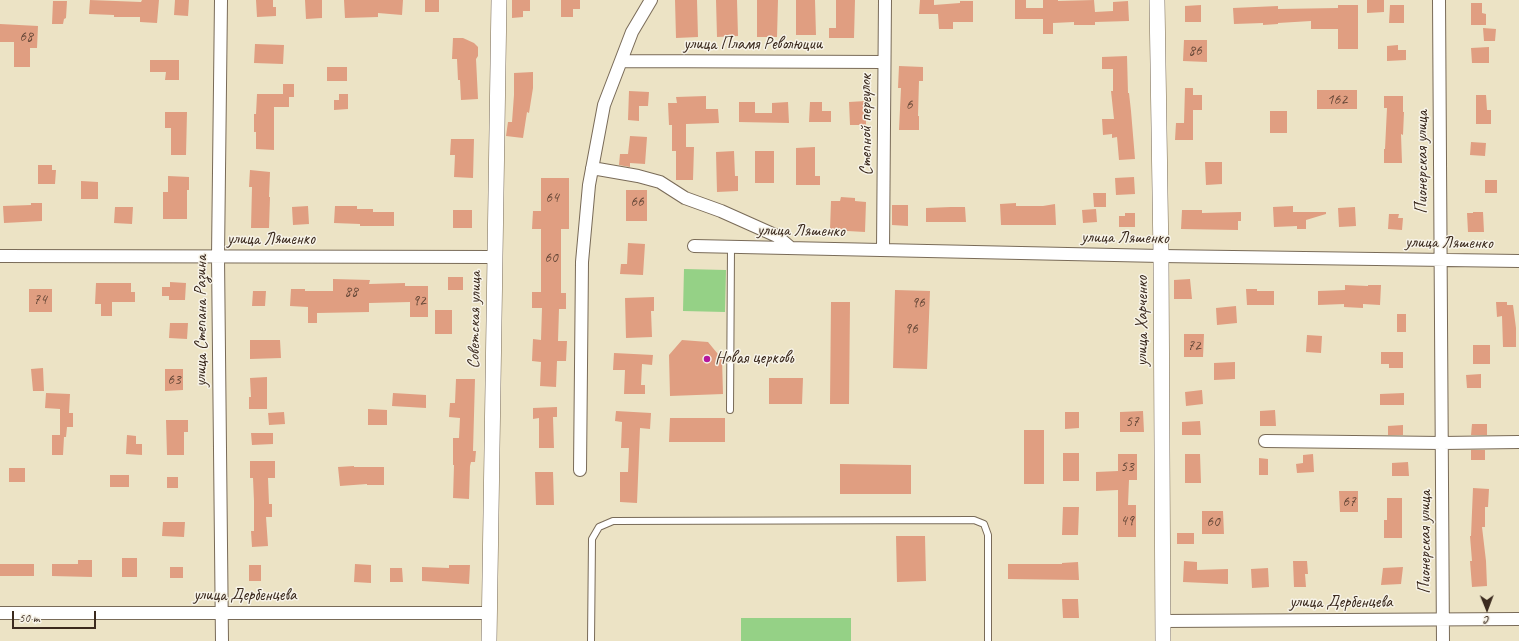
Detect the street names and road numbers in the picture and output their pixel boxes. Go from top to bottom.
street label: улица Пламя Революции [684,35,822,55]
street label: Степной переулок [857,75,877,175]
street label: Пионерская улица [1413,110,1433,214]
street label: улица Ляшенко [757,220,845,242]
street label: улица Ляшенко [1081,227,1169,249]
street label: улица Ляшенко [227,230,315,250]
street label: улица Ляшенко [1405,232,1493,254]
street label: улица Степана Разина [192,255,212,387]
street label: Советская улица [464,271,486,369]
street label: улица Харченко [1133,276,1153,366]
street label: Пионерская улица [1416,490,1436,594]
street label: улица Дербенцева [193,586,297,606]
street label: улица Дербенцева [1289,593,1393,613]

